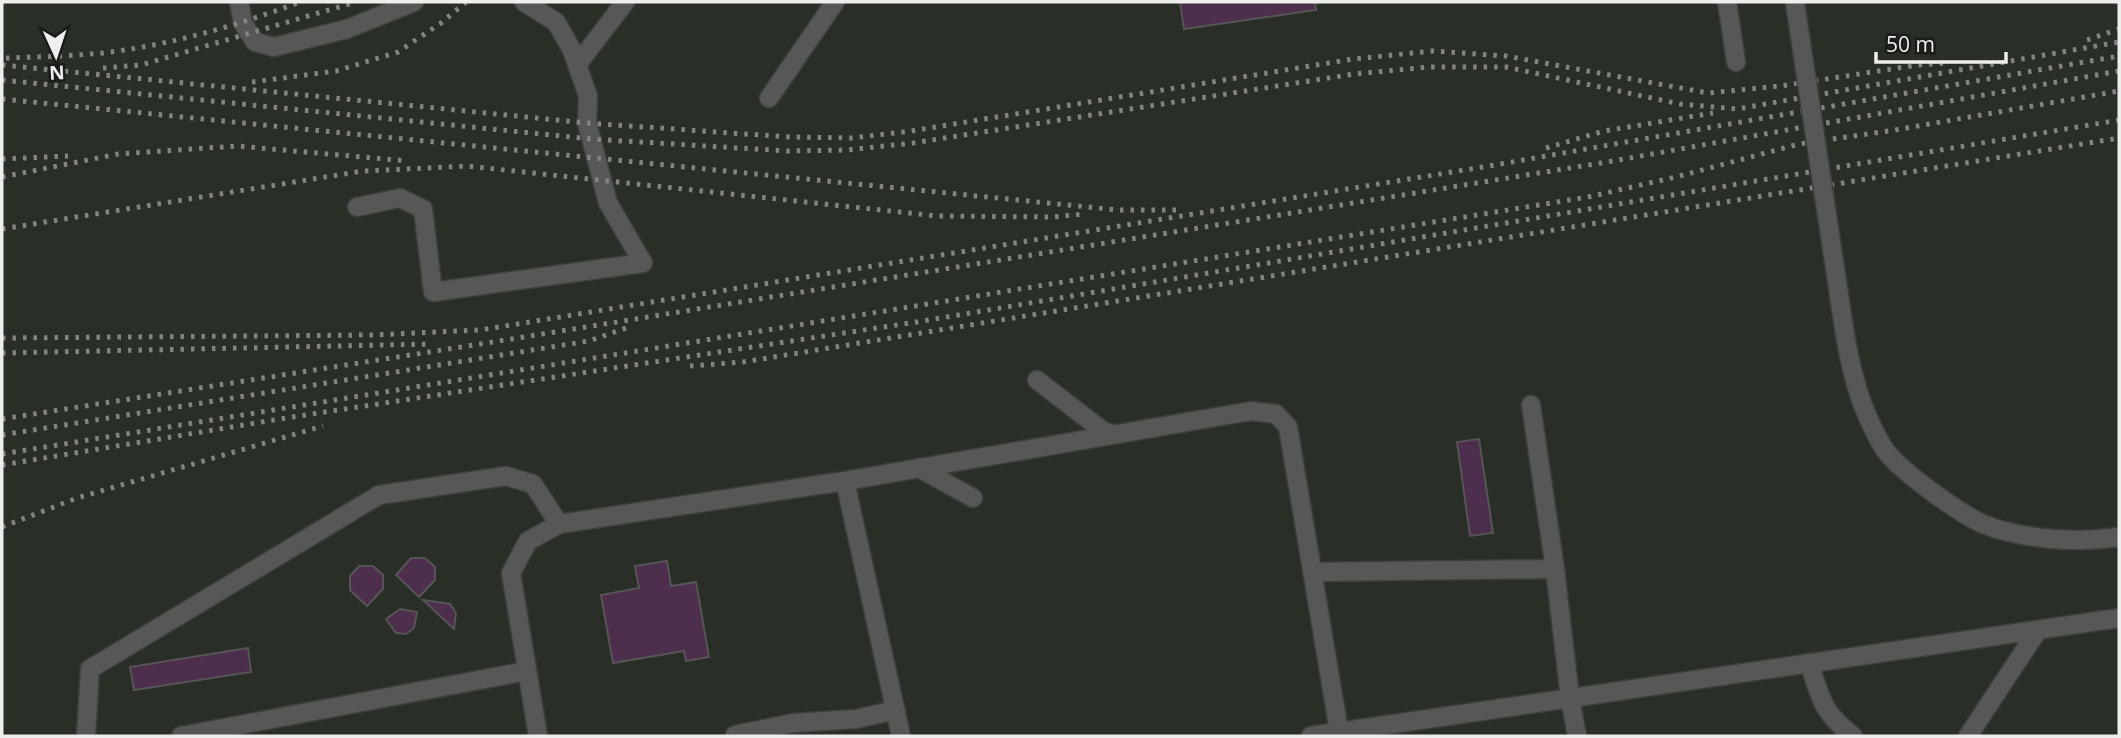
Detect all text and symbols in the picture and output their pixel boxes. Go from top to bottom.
north arrow [21,21,91,91]
scale bar [1876,21,2006,65]
text: 50 m [1886,30,1935,58]
text: N [48,60,65,86]

